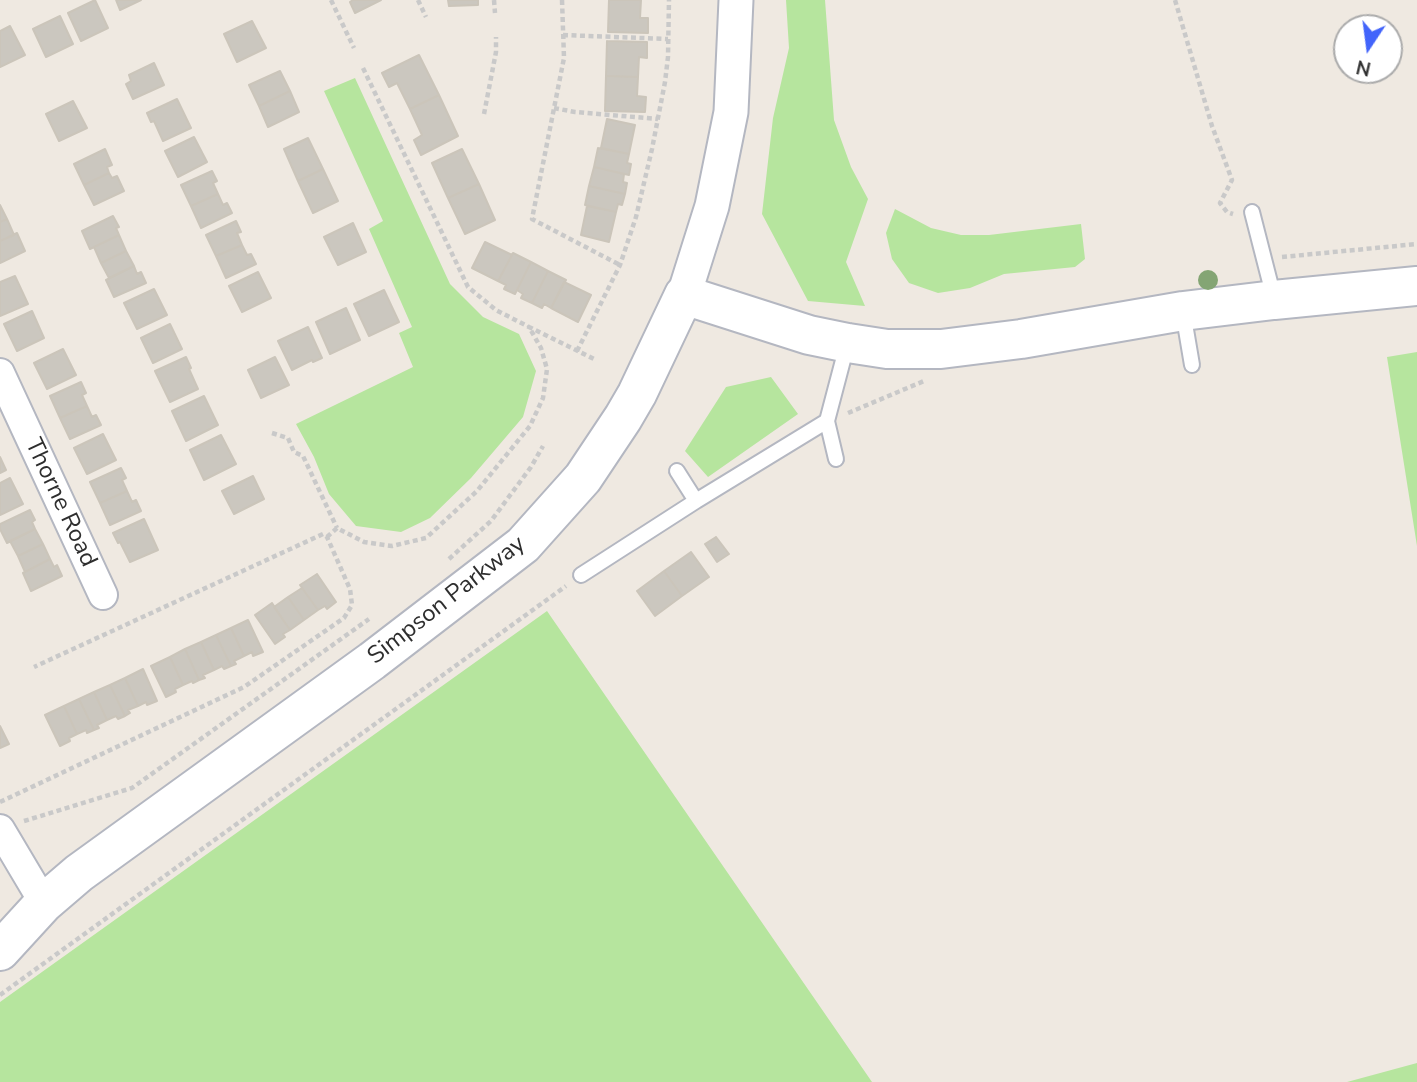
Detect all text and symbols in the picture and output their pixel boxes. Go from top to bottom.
north arrow [1333,14,1403,84]
text: N [1354,53,1374,82]
street label: Thorne Road [18,434,102,572]
street label: Simpson Parkway [362,531,532,671]

